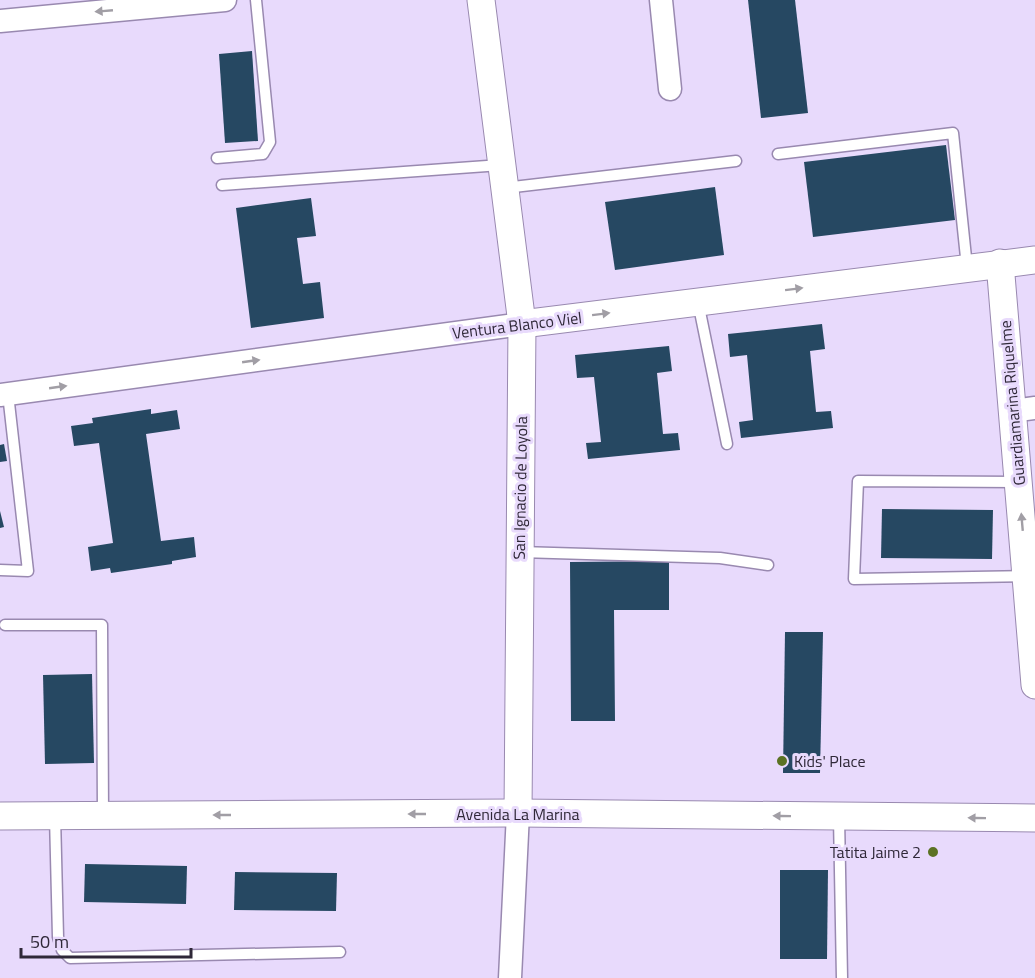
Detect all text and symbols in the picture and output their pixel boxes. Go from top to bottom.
one-way arrow [94,6,113,16]
one-way arrow [785,285,804,294]
street label: Ventura Blanco Viel [451,305,583,345]
one-way arrow [591,309,610,318]
street label: Guardiamarina Riquelme [993,319,1031,487]
one-way arrow [242,356,261,365]
one-way arrow [49,383,68,392]
street label: San Ignacio de Loyola [507,416,533,560]
one-way arrow [1017,513,1027,532]
place label: Kids' Place [794,749,866,773]
marker: Kids' Place [775,754,789,768]
street label: Avenida La Marina [456,802,580,826]
one-way arrow [408,809,427,819]
one-way arrow [213,810,232,820]
one-way arrow [772,811,791,821]
one-way arrow [967,813,986,823]
place label: Tatita Jaime 2 [830,840,921,864]
marker: Tatita Jaime 2 [926,845,940,859]
scale bar [21,921,190,959]
text: 50 m [30,928,69,955]

